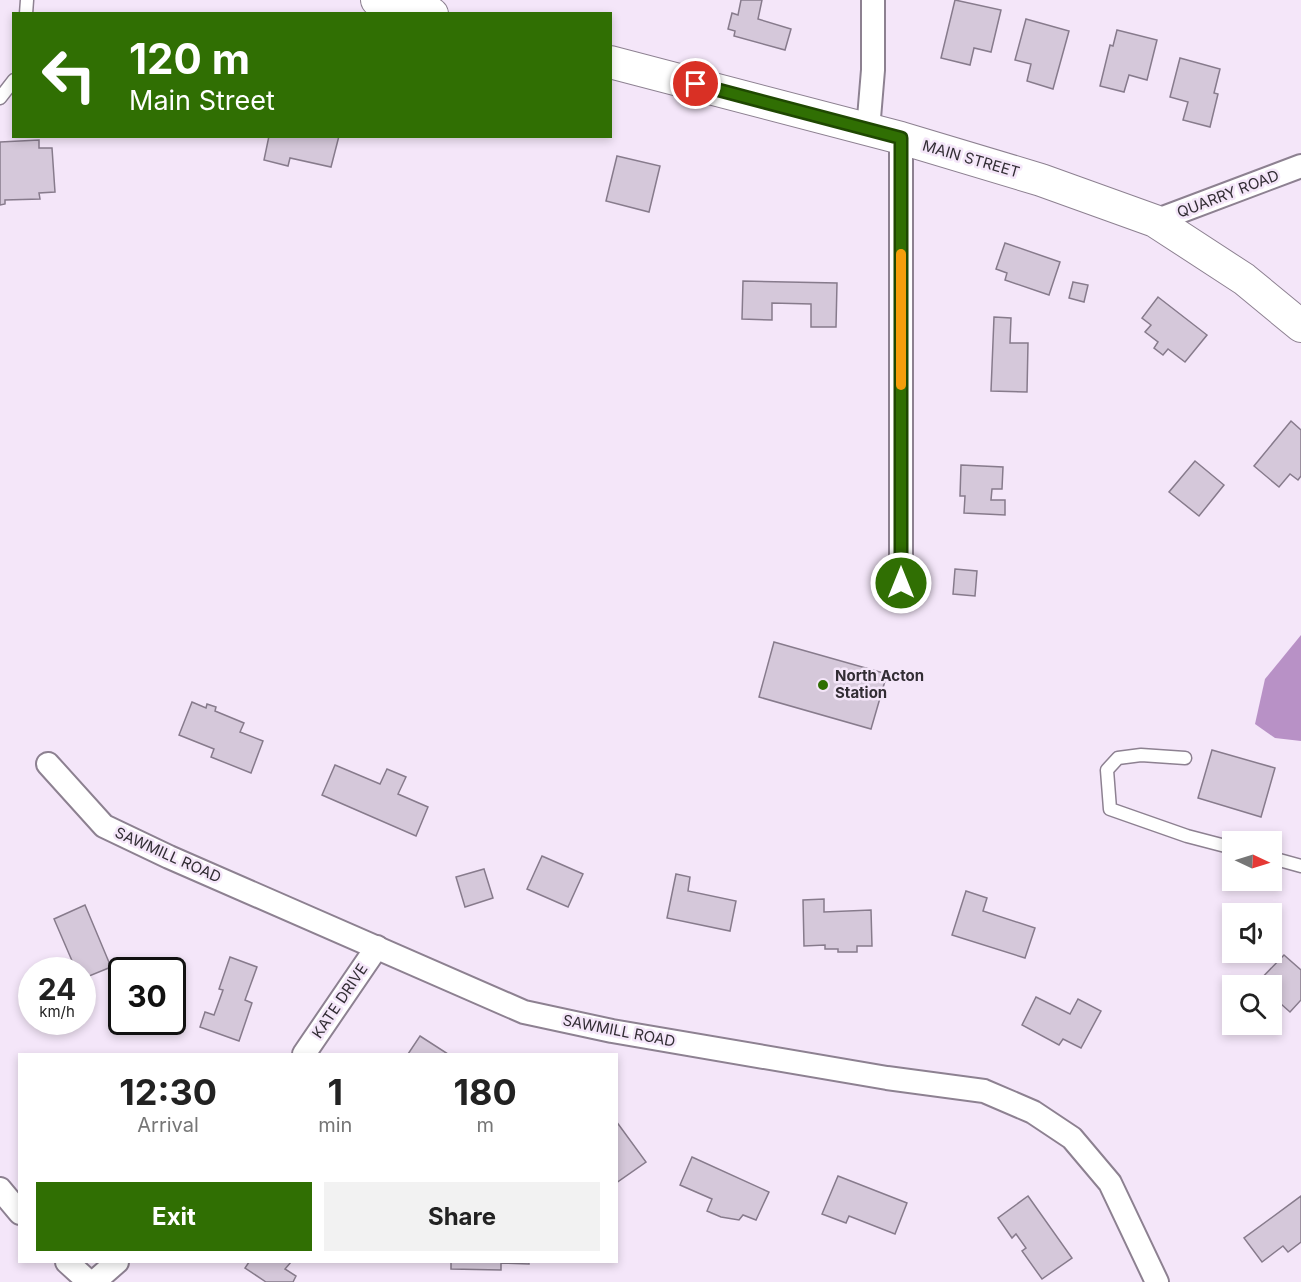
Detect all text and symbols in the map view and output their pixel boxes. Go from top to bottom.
text: 120 m [129,33,250,84]
icon: left [30,36,108,114]
pin [670,58,721,109]
icon: arrive [679,67,712,100]
text: Main Street [129,84,275,117]
street label: MAIN STREET [920,136,1022,181]
street label: QUARRY ROAD [1174,165,1282,222]
position arrow [869,551,933,615]
place label: North Acton Station [835,666,924,702]
marker: North Acton Station [816,678,830,692]
street label: SAWMILL ROAD [112,823,224,886]
north arrow [1222,831,1282,891]
map controls [1222,831,1282,1035]
button: sound [1222,903,1282,963]
speed limit sign: 30 [108,957,186,1035]
street label: KATE DRIVE [308,960,371,1042]
text: 24 [38,971,76,1007]
button: search [1222,975,1282,1035]
text: km/h [39,1002,75,1021]
street label: SAWMILL ROAD [561,1010,677,1051]
text: 12:30 [119,1070,217,1114]
text: 1 [327,1070,343,1114]
text: 180 [454,1070,517,1114]
text: Arrival [137,1113,199,1137]
text: min [318,1113,352,1137]
text: m [476,1113,494,1137]
button: Exit [36,1182,312,1251]
button: Share [324,1182,600,1251]

